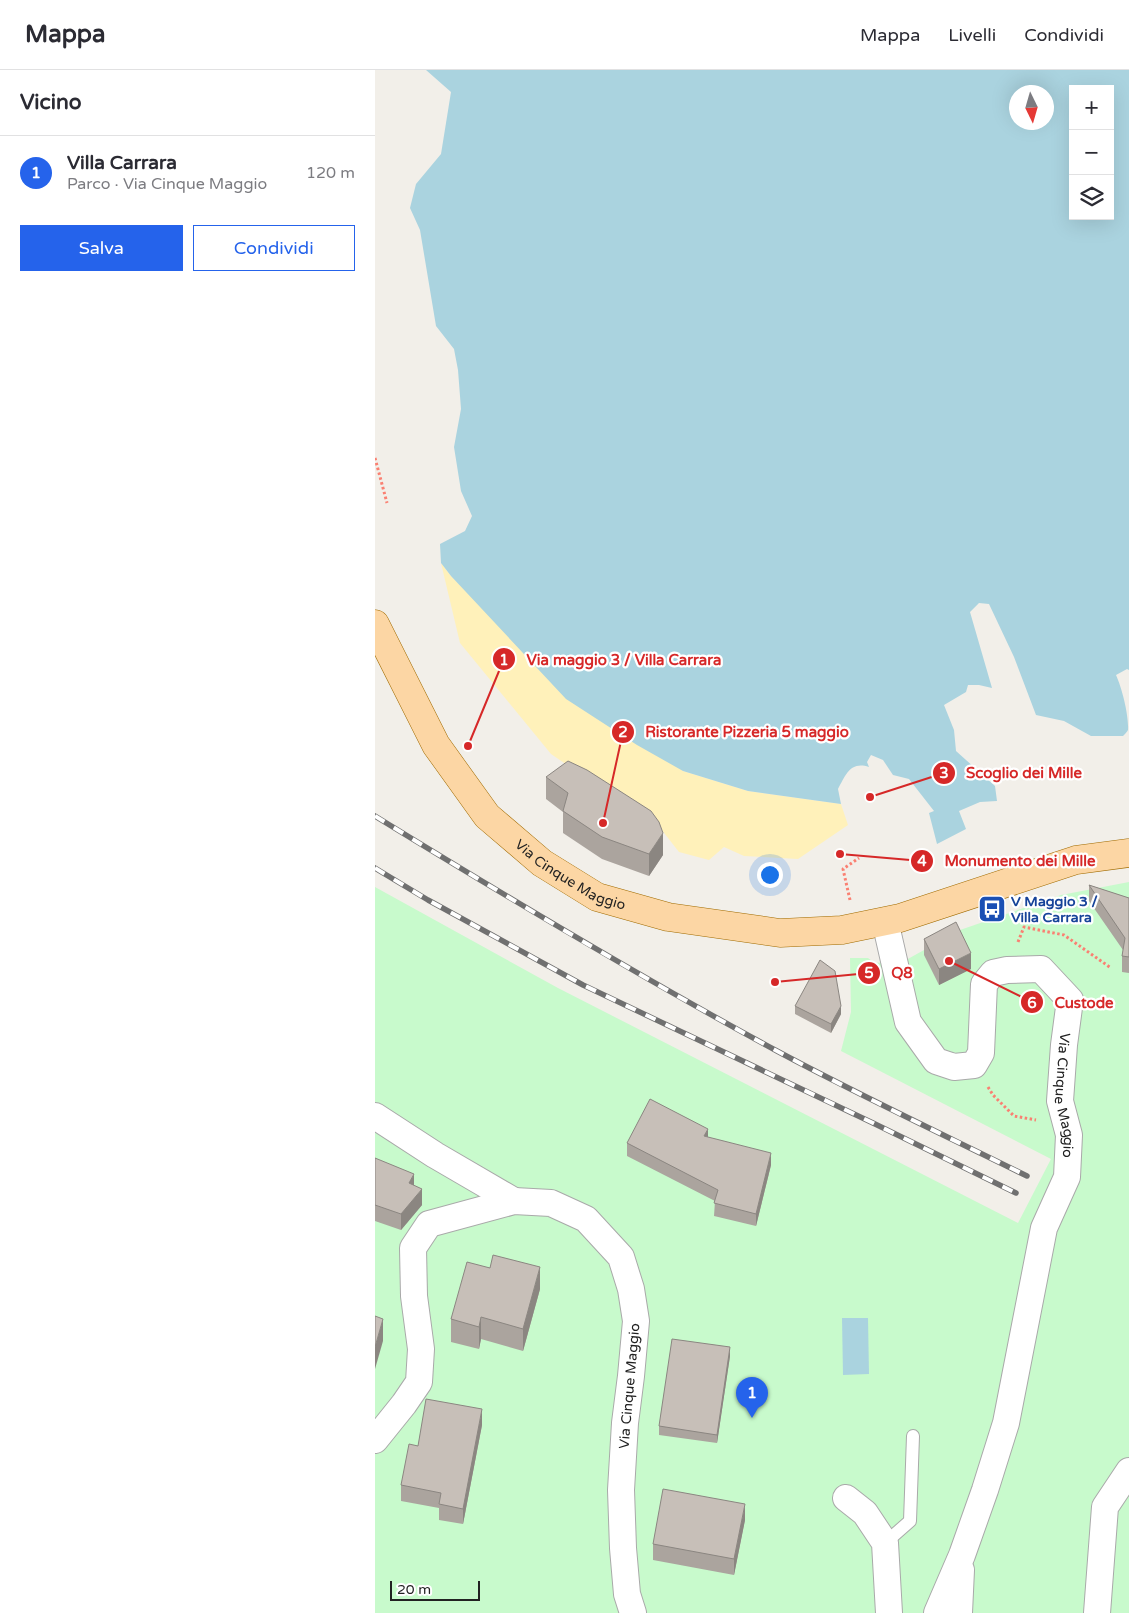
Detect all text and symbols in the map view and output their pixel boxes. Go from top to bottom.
text: Mappa [25,20,105,49]
text: Mappa [860,24,920,46]
text: Livelli [948,24,996,46]
text: Condividi [1024,24,1104,46]
north arrow [1009,85,1054,130]
map controls [1069,85,1114,220]
button: + [1069,85,1114,130]
text: Vicino [20,90,82,115]
button: − [1069,130,1114,175]
text: Villa Carrara [67,152,177,174]
text: 1 [31,163,41,183]
text: 120 m [306,163,355,183]
text: Parco · Via Cinque Maggio [67,174,267,194]
button: layers [1069,175,1114,220]
button: Salva [20,225,183,271]
button: Condividi [193,225,355,271]
callout: Via maggio 3 / Villa Carrara [492,644,731,674]
text: 1 [499,651,509,669]
text: Via maggio 3 / Villa Carrara [527,651,721,670]
callout: Ristorante Pizzeria 5 maggio [610,717,859,747]
text: 2 [618,723,628,741]
text: Ristorante Pizzeria 5 maggio [645,723,849,742]
callout: Scoglio dei Mille [931,758,1092,788]
text: 3 [939,764,949,782]
text: Scoglio dei Mille [966,764,1082,783]
street label: Via Cinque Maggio [511,836,627,914]
callout: Monumento dei Mille [909,846,1105,876]
text: 4 [917,852,927,870]
text: Monumento dei Mille [944,852,1096,870]
your location [757,862,783,888]
place label: V Maggio 3 / Villa Carrara [1011,893,1098,926]
bus stop icon: V Maggio 3 / Villa Carrara [977,894,1007,924]
callout: Q8 [857,958,923,988]
text: 5 [864,964,874,982]
text: Q8 [891,964,913,982]
callout: Custode [1020,987,1124,1017]
text: 6 [1027,994,1037,1012]
text: Custode [1054,994,1114,1012]
street label: Via Cinque Maggio [1051,1032,1077,1158]
street label: Via Cinque Maggio [616,1322,643,1450]
pin: 1 [736,1377,768,1418]
scale bar [390,1578,480,1601]
text: 20 m [397,1581,431,1598]

